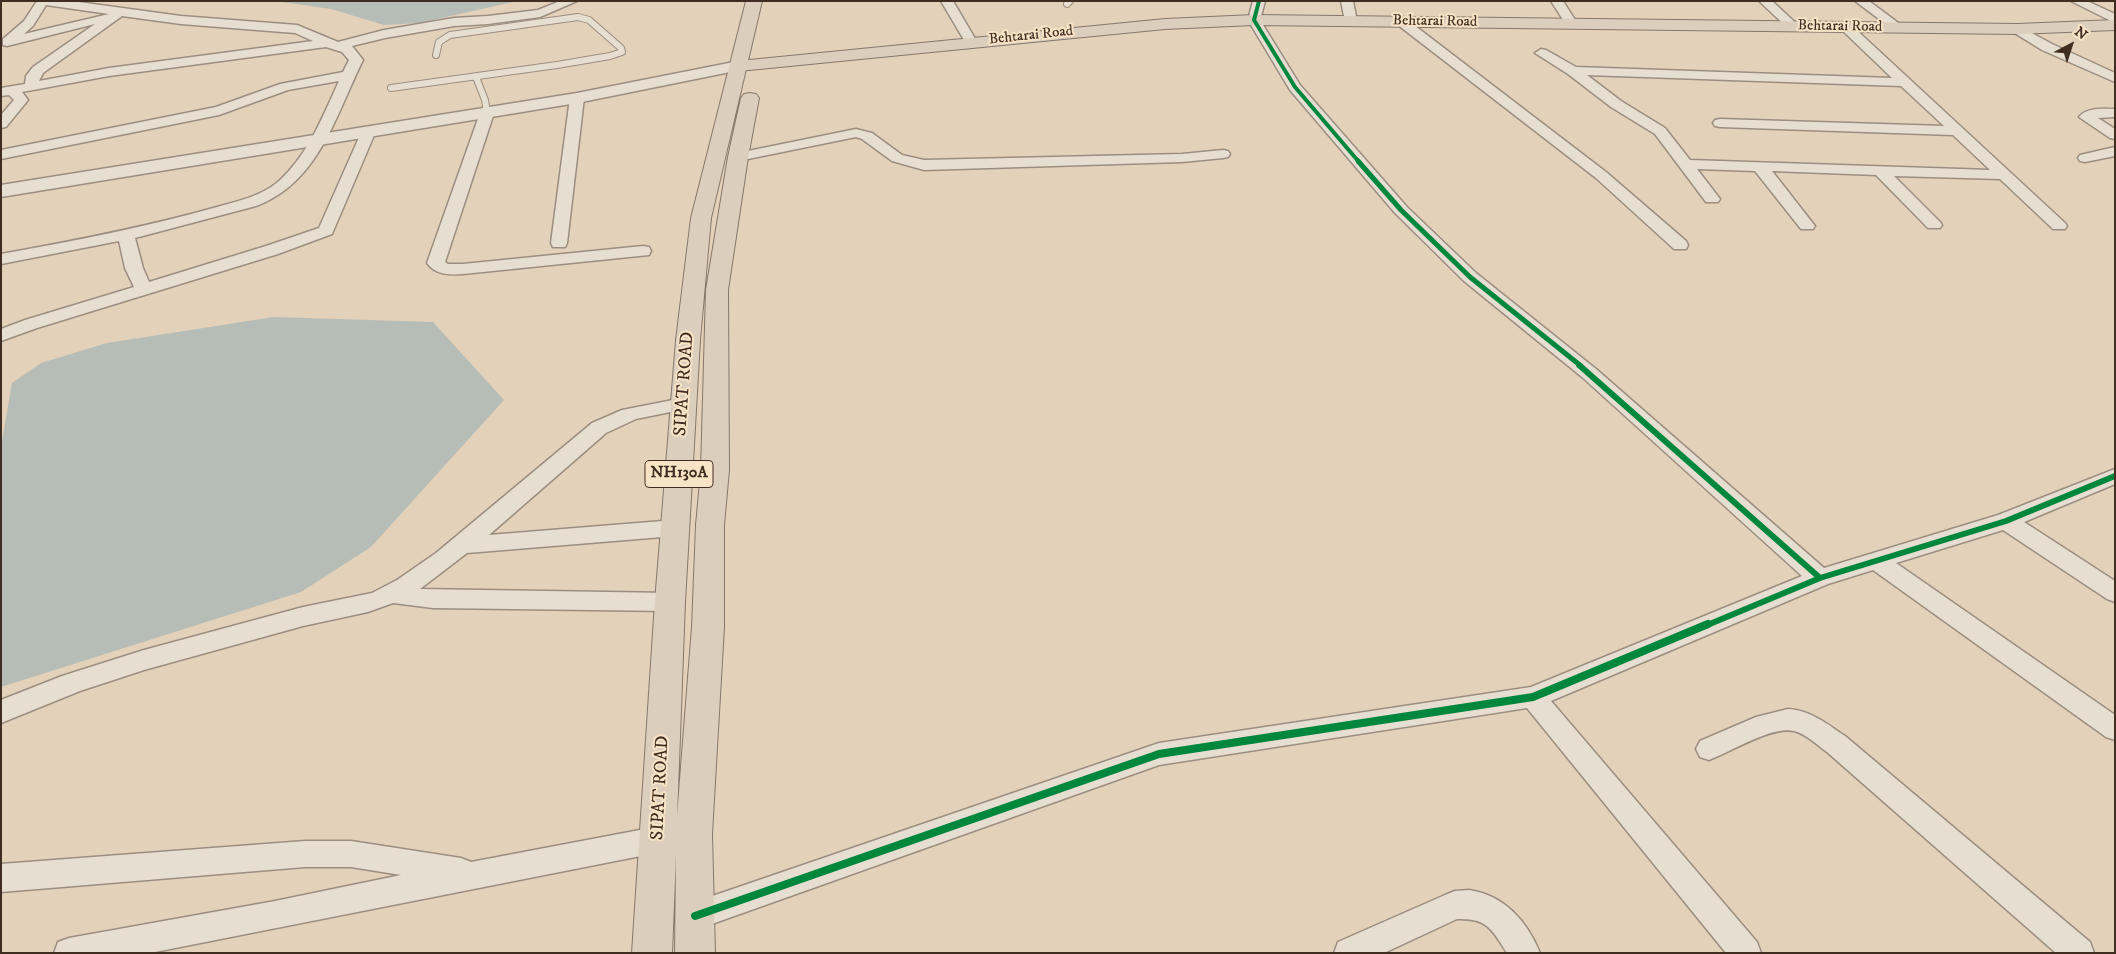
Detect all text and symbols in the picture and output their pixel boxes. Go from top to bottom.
street label: Behtarai Road [1392,12,1478,32]
street label: Behtarai Road [1797,17,1883,37]
north arrow [2046,20,2096,70]
street label: Behtarai Road [988,23,1074,49]
text: N [2070,23,2091,44]
street label: SIPAT ROAD [671,331,699,437]
road number: NH130A [645,460,713,488]
street label: SIPAT ROAD [647,735,675,841]

